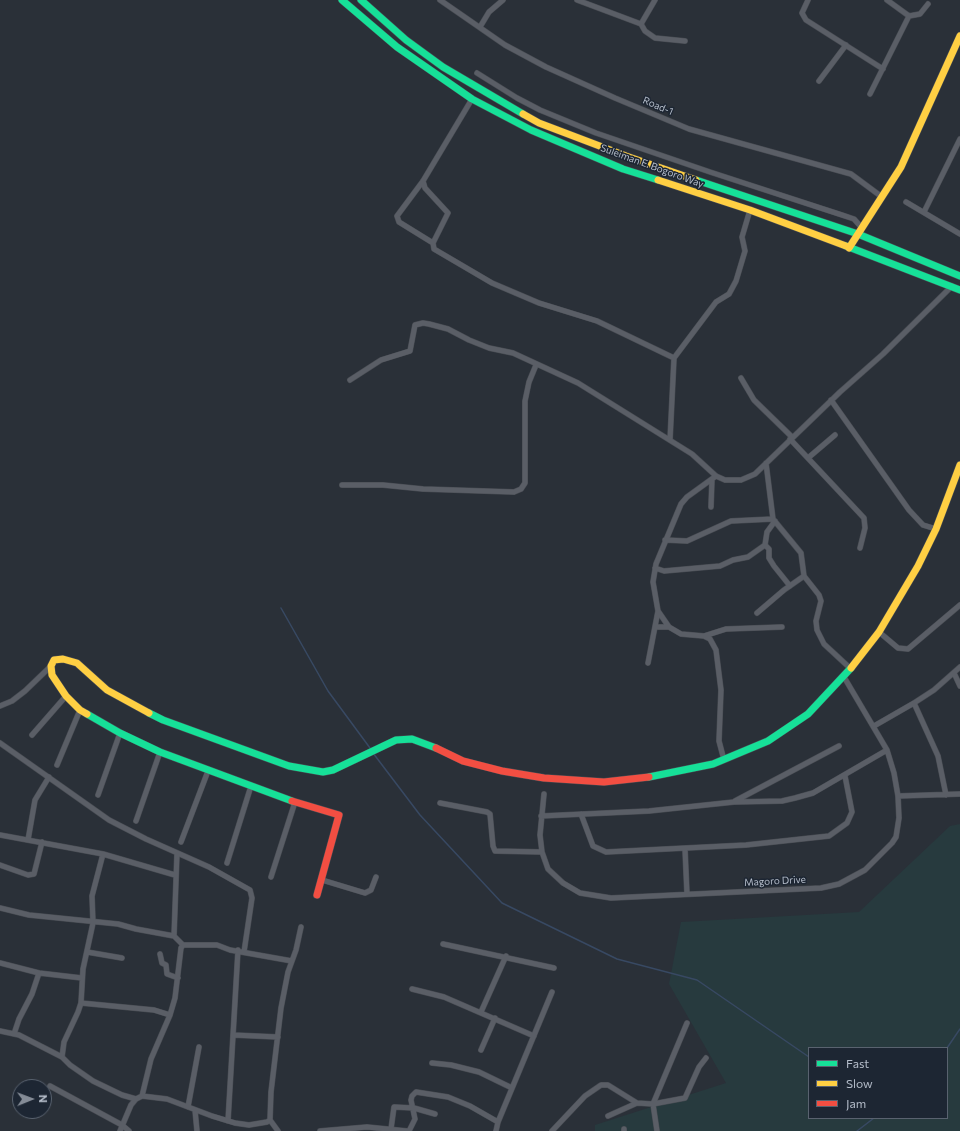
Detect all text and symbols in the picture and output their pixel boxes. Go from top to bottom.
street label: Road-1 [641,94,675,118]
street label: Suleiman E. Bogoro Way [599,142,705,190]
street label: Magoro Drive [744,873,806,889]
legend [808,1047,948,1119]
text: Fast [846,1056,869,1070]
text: Slow [846,1076,873,1090]
north arrow [12,1079,52,1119]
text: N [37,1095,50,1103]
text: Jam [846,1096,866,1110]

